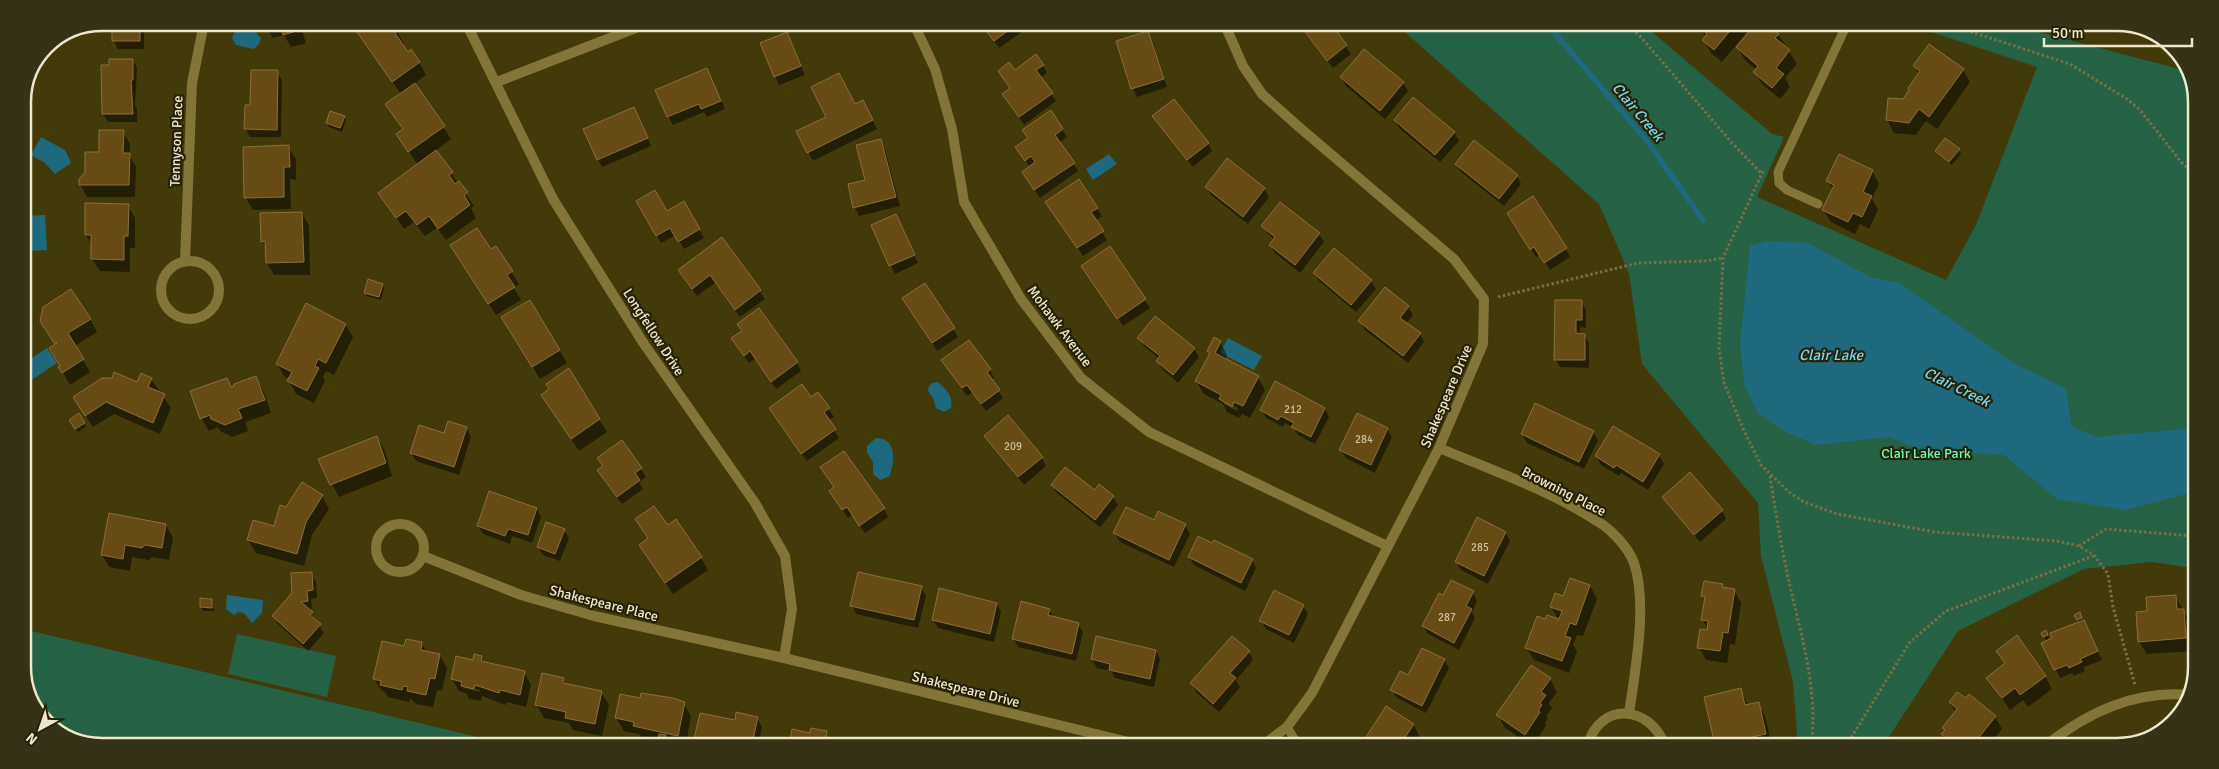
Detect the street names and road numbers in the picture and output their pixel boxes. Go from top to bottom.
street label: Tennyson Place [166,95,187,187]
street label: Mohawk Avenue [1024,282,1096,370]
street label: Longfellow Drive [619,286,688,379]
street label: Shakespeare Drive [1417,342,1476,450]
street label: Browning Place [1519,463,1609,520]
street label: Shakespeare Place [548,582,660,625]
street label: Shakespeare Drive [910,668,1021,711]

